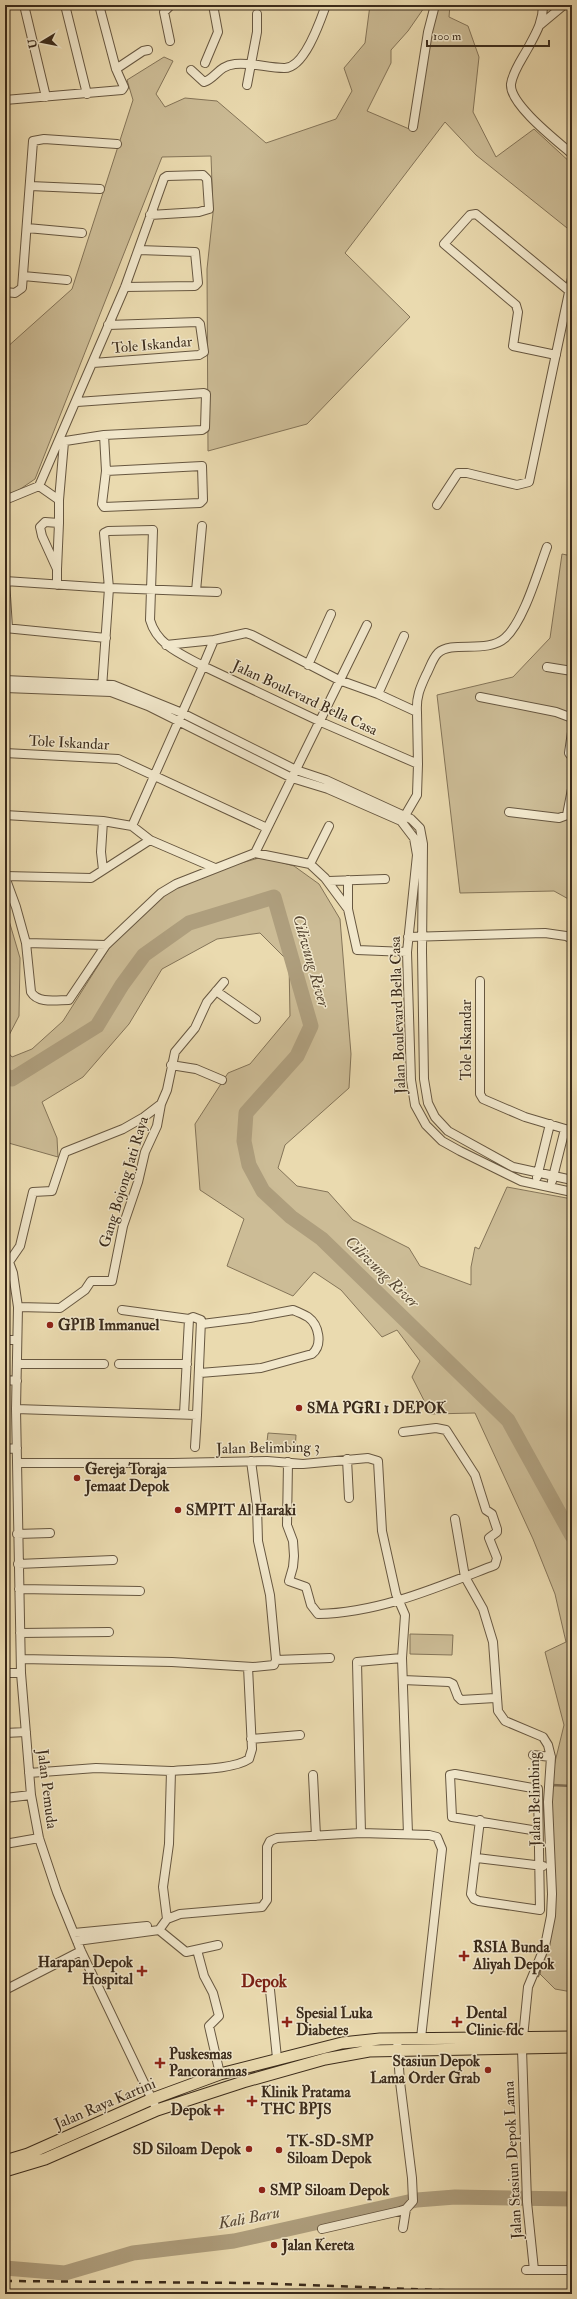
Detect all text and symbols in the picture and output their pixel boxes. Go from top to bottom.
north arrow [22,22,62,62]
scale bar [427,22,549,48]
text: 100 m [433,29,462,44]
text: U [25,37,40,49]
street label: Tole Iskandar [111,332,193,358]
street label: Jalan Boulevard Bella Casa [228,656,381,741]
street label: Tole Iskandar [28,731,110,755]
water label: Ciliwung River [288,912,334,1011]
street label: Jalan Boulevard Bella Casa [386,935,411,1095]
street label: Tole Iskandar [457,999,476,1080]
street label: Gang Bojong Jati Raya [95,1113,154,1250]
water label: Ciliwung River [341,1232,424,1313]
place label: GPIB Immanuel [58,1316,160,1335]
marker: GPIB Immanuel [45,1320,55,1330]
place label: SMA PGRI 1 DEPOK [307,1399,447,1418]
marker: SMA PGRI 1 DEPOK [294,1403,304,1413]
street label: Jalan Belimbing 3 [215,1438,320,1459]
place label: Gereja Toraja Jemaat Depok [84,1460,170,1497]
marker: Gereja Toraja Jemaat Depok [72,1473,82,1483]
place label: SMPIT Al Haraki [186,1501,296,1520]
marker: SMPIT Al Haraki [173,1505,183,1515]
street label: Jalan Pemuda [32,1747,61,1831]
street label: Jalan Belimbing [525,1751,546,1848]
place label: RSIA Bunda Aliyah Depok [472,1938,555,1975]
marker: RSIA Bunda Aliyah Depok [458,1950,470,1962]
place label: Harapan Depok Hospital [38,1953,134,1990]
marker: Harapan Depok Hospital [136,1965,148,1977]
district label: Depok [241,1971,288,1993]
place label: Spesial Luka Diabetes [296,2004,373,2040]
place label: Dental Clinic fdc [466,2004,525,2040]
marker: Spesial Luka Diabetes [281,2016,293,2028]
marker: Dental Clinic fdc [451,2016,463,2028]
place label: Puskesmas Pancoranmas [169,2045,247,2081]
place label: Stasiun Depok Lama Order Grab [370,2052,481,2088]
marker: Puskesmas Pancoranmas [154,2057,166,2069]
marker: Stasiun Depok Lama Order Grab [483,2065,493,2075]
street label: Jalan Raya Kartini [51,2074,159,2135]
street label: Jalan Stasiun Depok Lama [499,2080,528,2241]
place label: Klinik Pratama THC BPJS [260,2083,351,2120]
marker: Klinik Pratama THC BPJS [246,2095,258,2107]
place label: Depok [171,2101,212,2121]
marker: Depok [214,2105,224,2115]
place label: TK-SD-SMP Siloam Depok [286,2132,374,2169]
place label: SD Siloam Depok [133,2140,242,2160]
marker: SD Siloam Depok [244,2144,254,2154]
marker: TK-SD-SMP Siloam Depok [274,2145,284,2155]
place label: SMP Siloam Depok [270,2181,390,2201]
marker: SMP Siloam Depok [257,2185,267,2195]
water label: Kali Baru [216,2202,282,2234]
place label: Jalan Kereta [281,2236,355,2256]
marker: Jalan Kereta [269,2240,279,2250]

